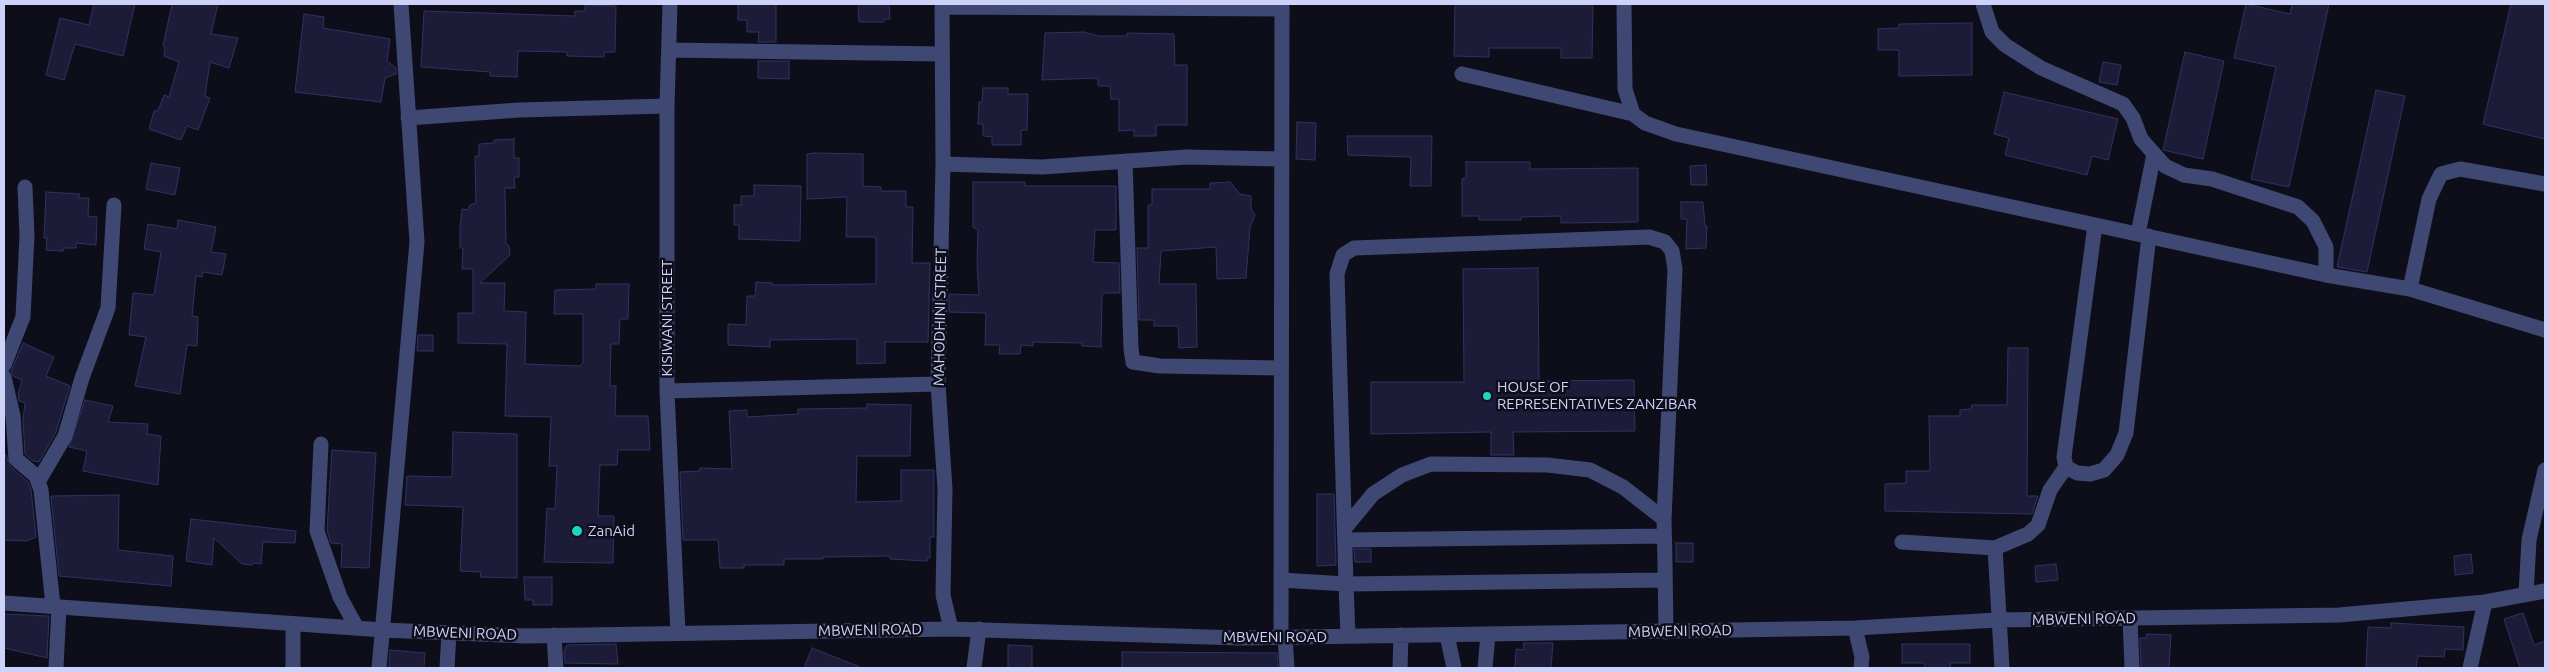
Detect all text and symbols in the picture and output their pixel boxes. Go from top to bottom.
street label: MAHODHINI STREET [930,248,950,386]
street label: KISIWANI STREET [658,260,676,376]
place label: HOUSE OF REPRESENTATIVES ZANZIBAR [1497,378,1697,413]
marker: HOUSE OF REPRESENTATIVES ZANZIBAR [1481,390,1493,402]
place label: ZanAid [588,522,635,540]
marker: ZanAid [570,524,584,538]
street label: MBWENI ROAD [2032,609,2136,629]
street label: MBWENI ROAD [818,620,922,640]
street label: MBWENI ROAD [1628,621,1732,641]
street label: MBWENI ROAD [413,622,517,644]
street label: MBWENI ROAD [1223,628,1327,646]

